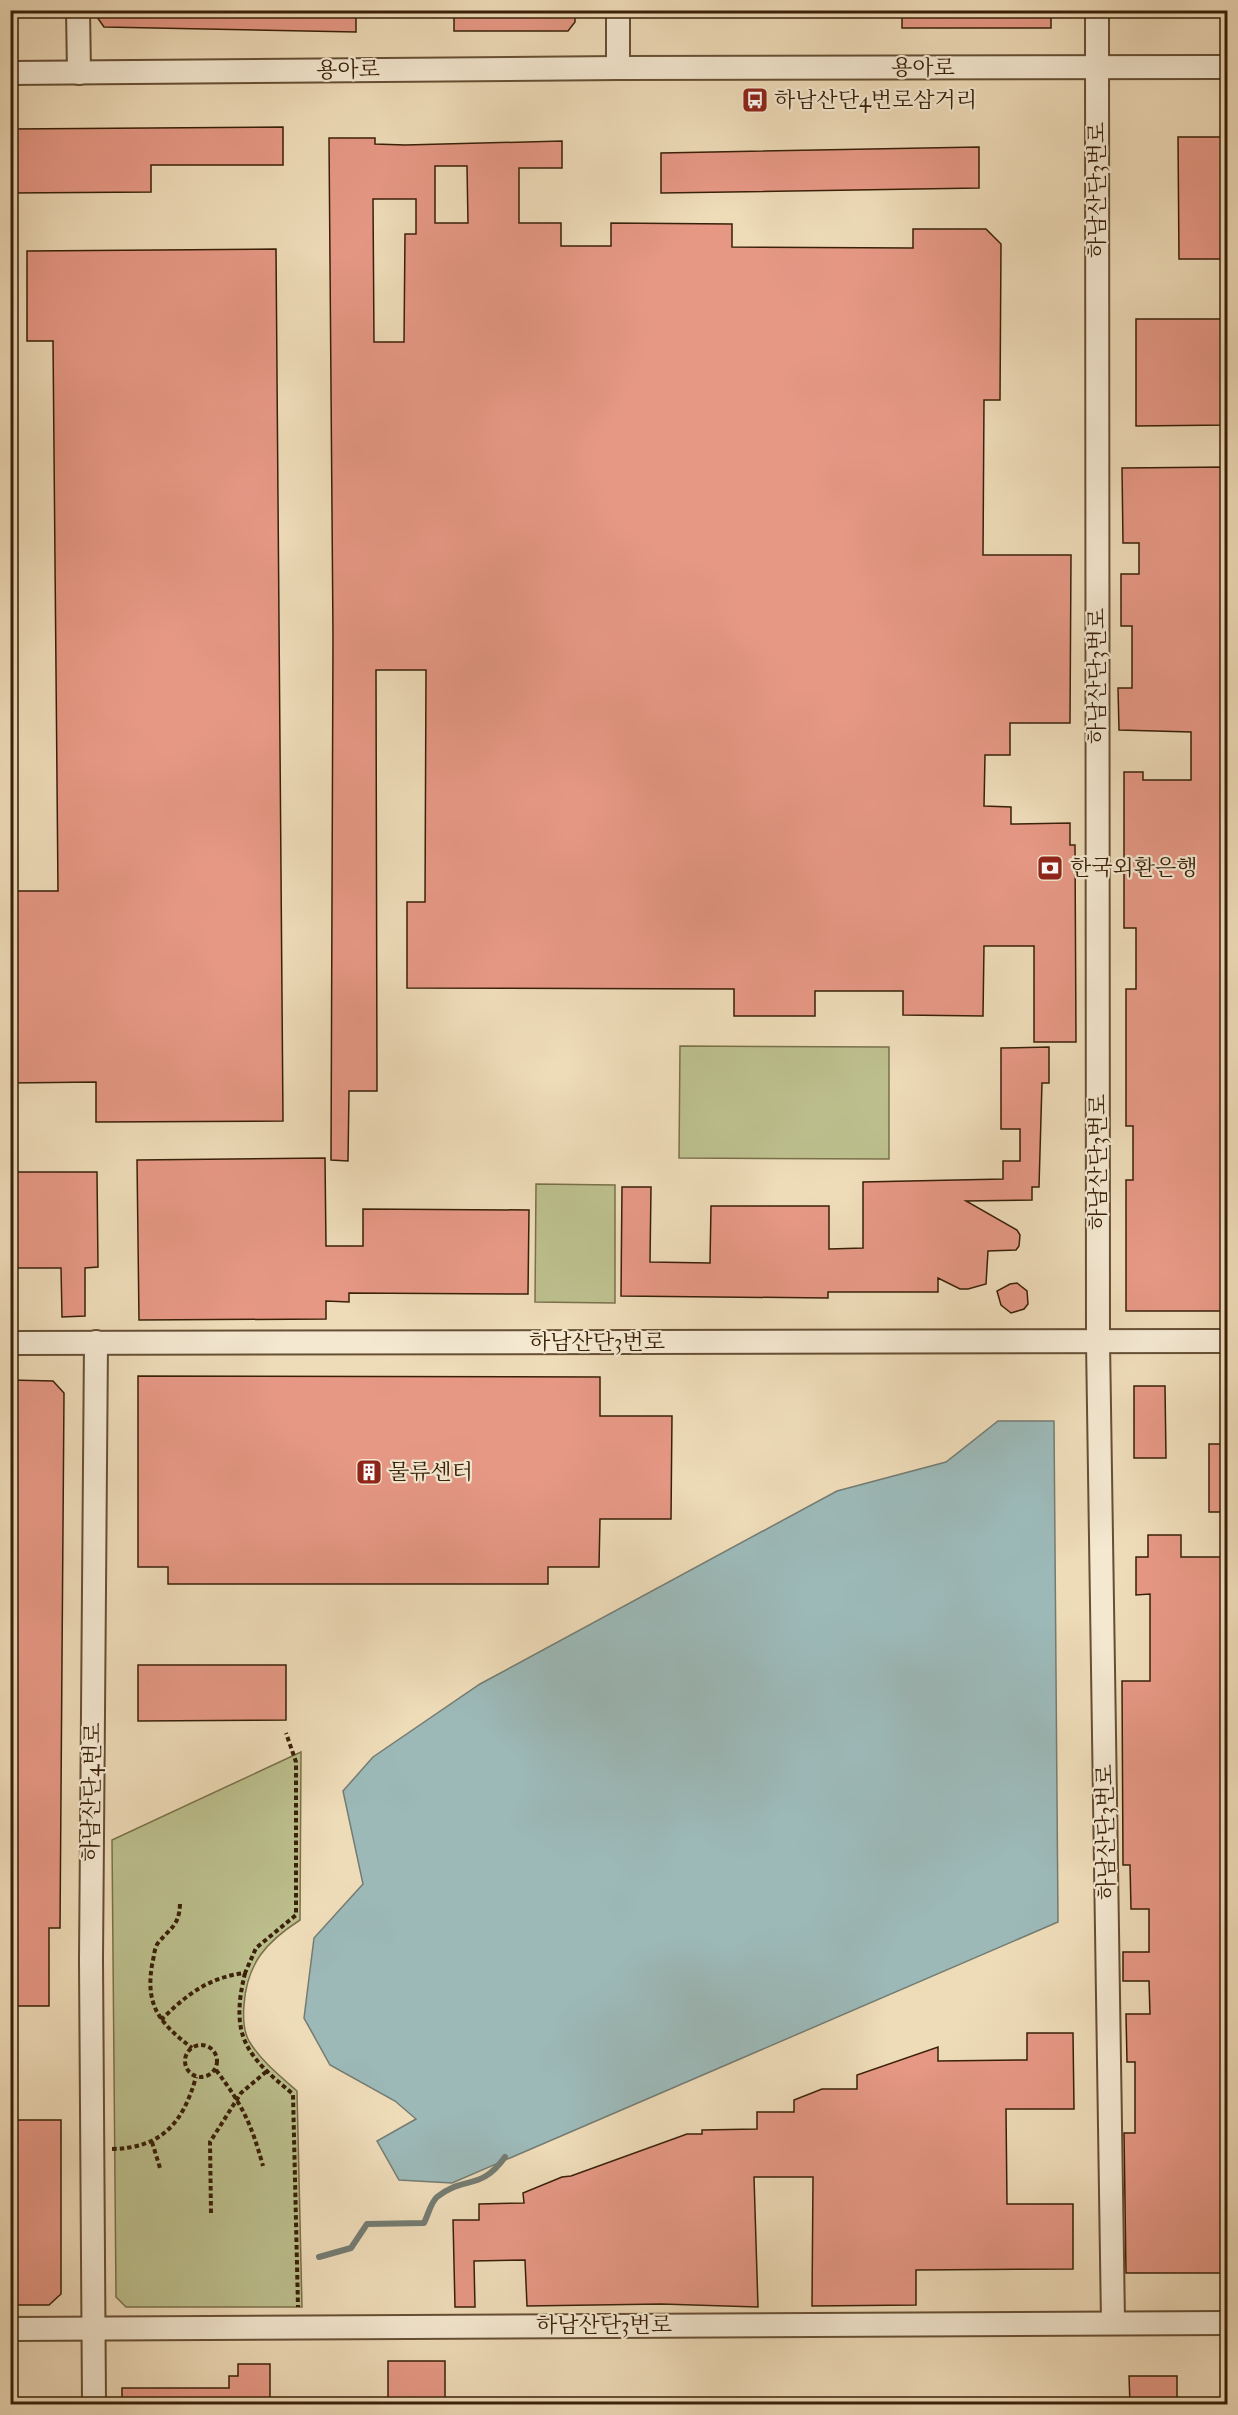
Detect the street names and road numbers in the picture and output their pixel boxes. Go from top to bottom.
street label: 용아로 [891,54,955,82]
street label: 용아로 [316,55,380,85]
street label: 하남산단3번로 [1083,122,1111,258]
street label: 하남산단3번로 [1083,608,1111,744]
street label: 하남산단3번로 [1084,1094,1112,1230]
street label: 하남산단3번로 [529,1328,665,1356]
street label: 하남산단4번로 [77,1722,107,1862]
street label: 하남산단3번로 [1091,1764,1121,1900]
street label: 하남산단3번로 [536,2311,672,2339]

